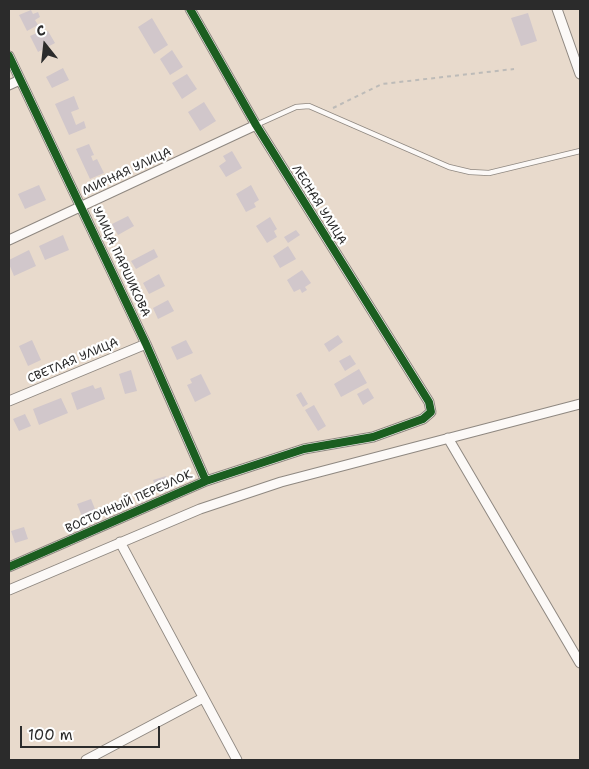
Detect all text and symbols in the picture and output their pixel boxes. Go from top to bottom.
north arrow [20,20,70,70]
text: С [34,21,47,40]
street label: МИРНАЯ УЛИЦА [80,145,174,199]
street label: ЛЕСНАЯ УЛИЦА [289,162,349,248]
street label: УЛИЦА ПАРШИКОВА [89,205,153,319]
street label: СВЕТЛАЯ УЛИЦА [25,335,121,387]
street label: ВОСТОЧНЫЙ ПЕРЕУЛОК [63,467,195,537]
scale bar [22,716,162,748]
text: 100 m [28,725,73,745]

